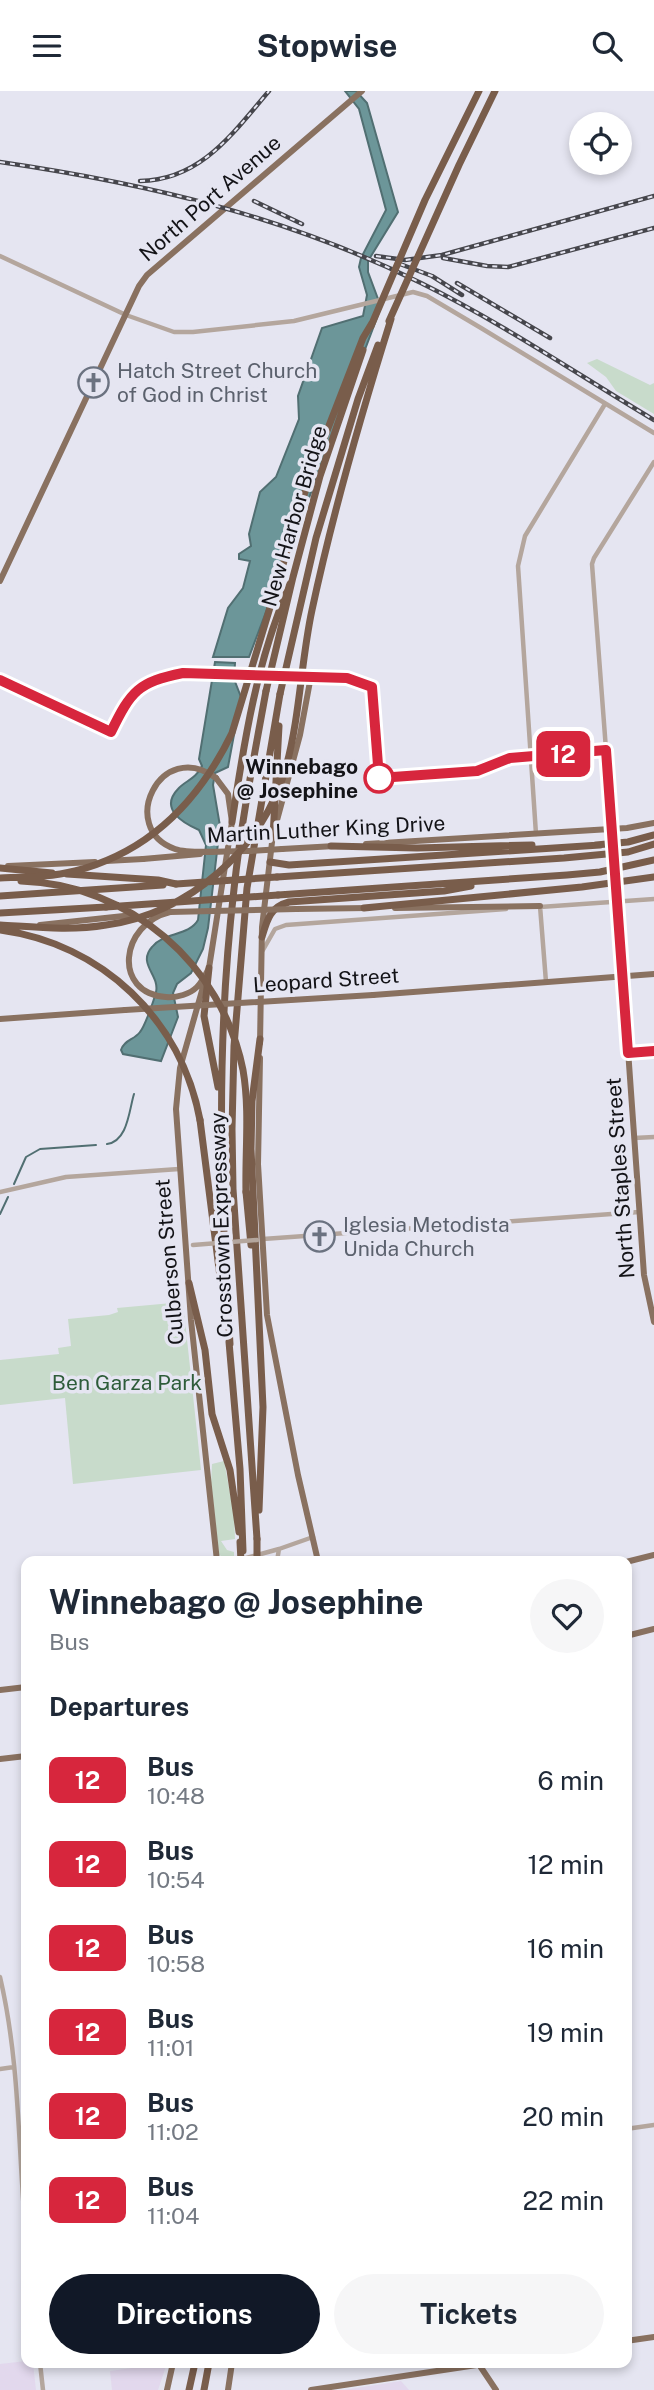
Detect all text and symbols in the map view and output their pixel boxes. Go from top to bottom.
icon: menu [28,27,66,65]
text: Stopwise [257,27,397,64]
icon: search [588,27,626,65]
map controls [569,112,632,175]
button: locate [569,112,632,175]
street label: North Port Avenue [134,130,286,266]
place label: Hatch Street Church of God in Christ [117,358,317,407]
church icon: Hatch Street Church of God in Christ [77,365,111,399]
street label: New Harbor Bridge [256,423,332,609]
line badge: 12 [532,731,594,777]
text: 12 [550,740,576,768]
place label: Winnebago @ Josephine [237,754,358,803]
marker: Winnebago @ Josephine [364,763,394,793]
street label: Martin Luther King Drive [206,810,446,848]
street label: Leopard Street [252,962,400,998]
street label: North Staples Street [601,1077,639,1279]
street label: Crosstown Expressway [205,1112,237,1338]
street label: Culberson Street [149,1178,189,1346]
place label: Iglesia Metodista Unida Church [343,1212,510,1261]
church icon: Iglesia Metodista Unida Church [303,1219,337,1253]
park label: Ben Garza Park [52,1370,202,1395]
button: heart [530,1579,604,1653]
text: Winnebago @ Josephine [49,1583,424,1621]
text: Bus [49,1628,89,1655]
text: Departures [49,1691,189,1722]
text: Bus [147,1751,194,1782]
text: 6 min [537,1765,604,1796]
text: 12 [75,1766,100,1794]
text: 10:48 [147,1782,205,1809]
text: Bus [147,1835,194,1866]
text: 12 min [528,1849,604,1880]
text: 12 [75,1850,100,1878]
text: 10:54 [147,1866,205,1893]
text: Bus [147,1919,194,1950]
text: 16 min [527,1933,604,1964]
text: 12 [75,1934,100,1962]
text: 10:58 [147,1950,205,1977]
text: Bus [147,2003,194,2034]
text: 19 min [527,2017,604,2048]
text: 12 [75,2018,100,2046]
text: 11:01 [147,2034,194,2061]
text: Bus [147,2087,194,2118]
text: 20 min [522,2101,604,2132]
text: 12 [75,2102,100,2130]
text: 11:02 [147,2118,199,2145]
text: Bus [147,2171,194,2202]
text: 22 min [523,2185,604,2216]
text: 12 [75,2186,100,2214]
text: 11:04 [147,2202,199,2229]
button: Directions [49,2274,320,2354]
button: Tickets [334,2274,604,2354]

